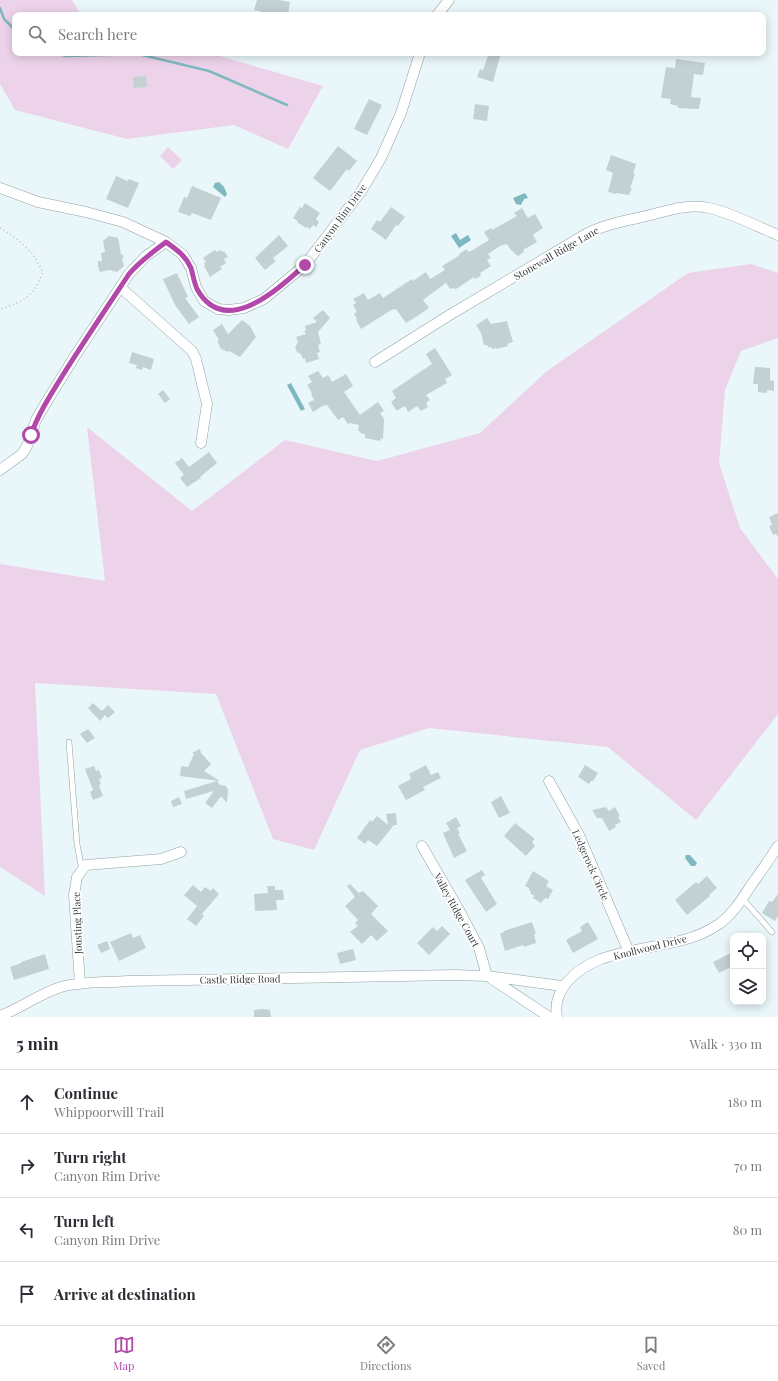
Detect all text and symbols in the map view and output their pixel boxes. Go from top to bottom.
search box [12,12,766,56]
icon: search [26,23,48,45]
text: Search here [58,24,137,44]
street label: Canyon Rim Drive [310,181,370,255]
street label: Stonewall Ridge Lane [511,223,601,283]
route end [296,256,314,274]
route start [22,426,40,444]
street label: Ledgerock Circle [569,827,613,903]
street label: Valley Ridge Court [430,870,483,950]
street label: Jousting Place [69,892,85,955]
street label: Knollwood Drive [612,931,688,963]
map controls [730,933,766,1005]
button: locate [730,933,766,969]
button: layers [730,969,766,1005]
street label: Castle Ridge Road [199,971,281,987]
text: 5 min [16,1032,59,1054]
text: Walk · 330 m [689,1035,762,1052]
text: Continue [54,1083,118,1103]
icon: ahead [16,1091,38,1113]
text: 180 m [728,1093,762,1110]
text: Whippoorwill Trail [54,1103,164,1120]
text: Turn right [54,1147,127,1167]
icon: right [16,1155,38,1177]
text: 70 m [734,1157,762,1174]
text: Canyon Rim Drive [54,1167,160,1184]
text: Turn left [54,1211,115,1231]
icon: left [16,1219,38,1241]
text: 80 m [733,1221,762,1238]
text: Canyon Rim Drive [54,1231,160,1248]
icon: arrive [16,1283,38,1305]
text: Arrive at destination [54,1284,196,1304]
tab: Map [113,1334,135,1373]
tab: Directions [360,1334,411,1373]
tab: Saved [637,1334,665,1373]

